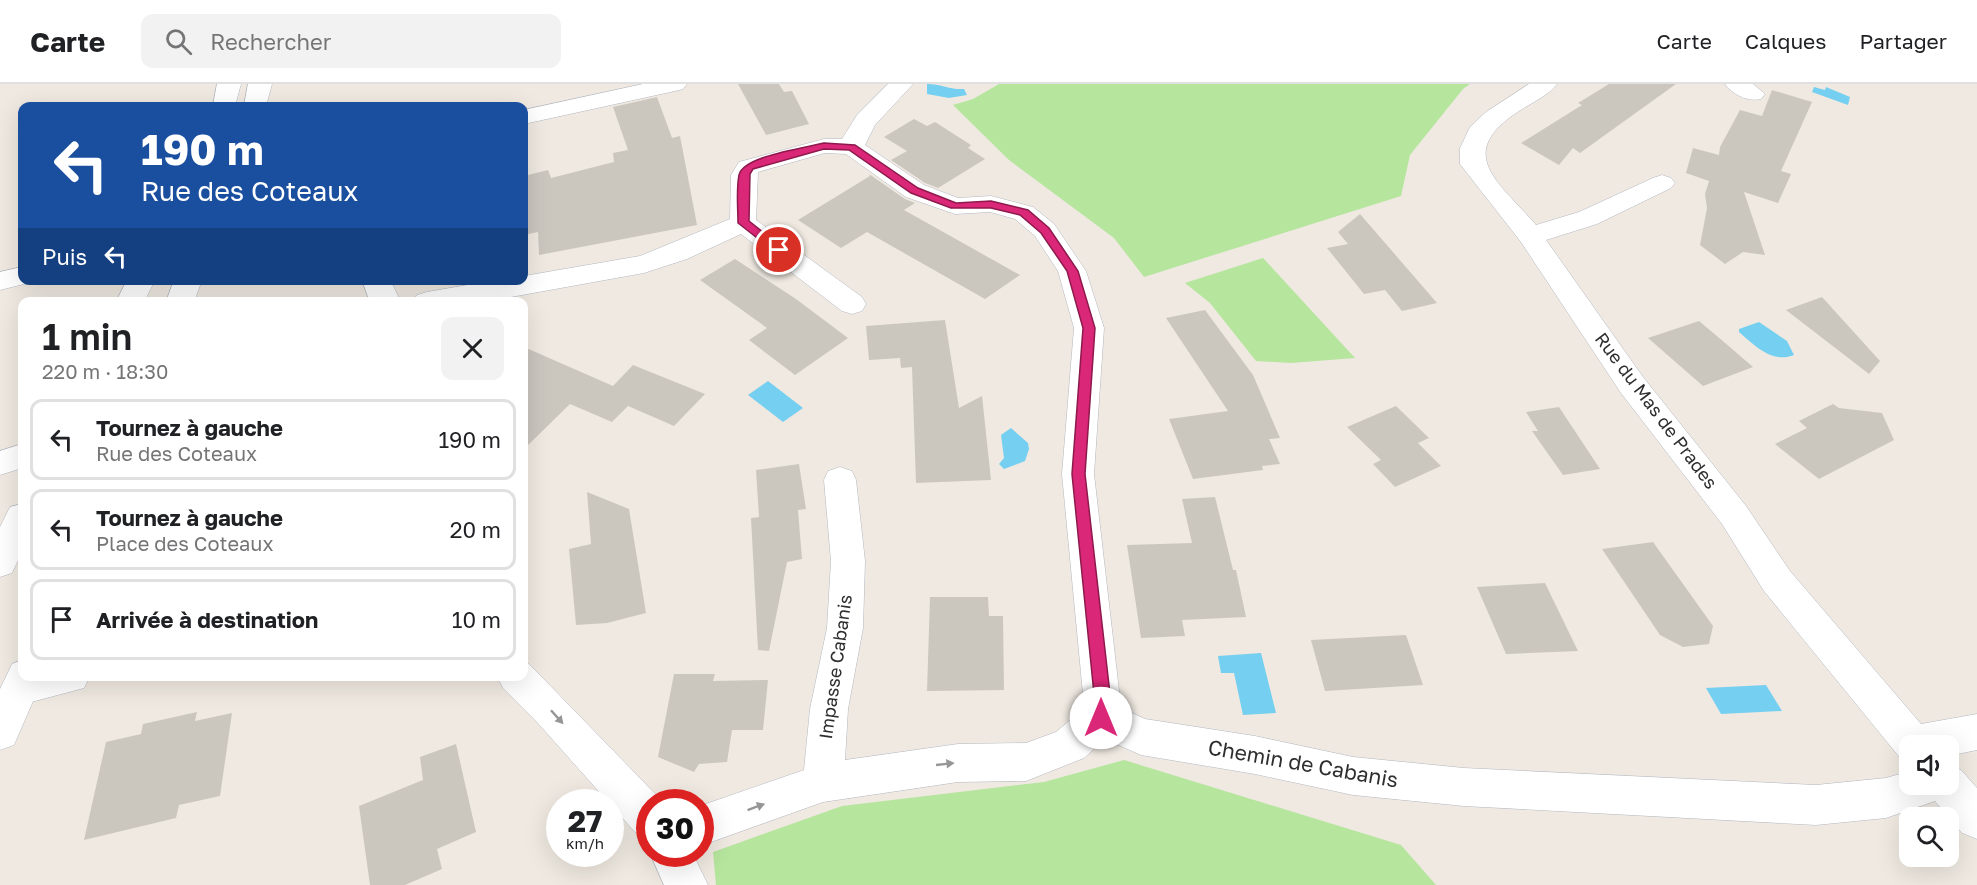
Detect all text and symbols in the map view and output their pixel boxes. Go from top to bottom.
search box [141,14,561,68]
text: Carte [30,25,105,58]
icon: search [162,25,195,58]
text: Rechercher [210,28,331,55]
text: Carte [1656,28,1712,54]
text: Calques [1745,28,1826,54]
text: Partager [1859,28,1947,54]
text: 190 m [141,124,264,174]
icon: left [42,126,120,204]
text: Rue des Coteaux [141,175,358,207]
pin [753,224,804,275]
icon: arrive [762,233,795,266]
icon: left [99,240,132,273]
text: Puis [42,243,87,270]
text: 1 min [42,315,132,358]
button: close [441,317,504,380]
street label: Rue du Mas de Prades [1591,328,1723,493]
text: 220 m · 18:30 [42,359,168,383]
text: Tournez à gauche [96,414,283,441]
icon: left [45,423,78,456]
text: 190 m [438,426,501,453]
text: Rue des Coteaux [96,441,257,465]
text: Tournez à gauche [96,504,283,531]
icon: left [45,513,78,546]
text: 20 m [450,516,501,543]
text: Place des Coteaux [96,531,273,555]
street label: Impasse Cabanis [814,593,856,741]
icon: arrive [45,603,78,636]
text: Arrivée à destination [96,606,318,633]
text: 10 m [452,606,501,633]
position arrow [1069,686,1133,750]
one-way arrow [550,709,563,724]
street label: Chemin de Cabanis [1206,733,1400,793]
map controls [1899,735,1959,867]
button: sound [1899,735,1959,795]
one-way arrow [936,760,955,769]
speed limit sign: 30 [636,789,714,867]
one-way arrow [747,802,765,811]
text: 27 [568,803,602,839]
button: search [1899,807,1959,867]
text: km/h [566,834,604,852]

